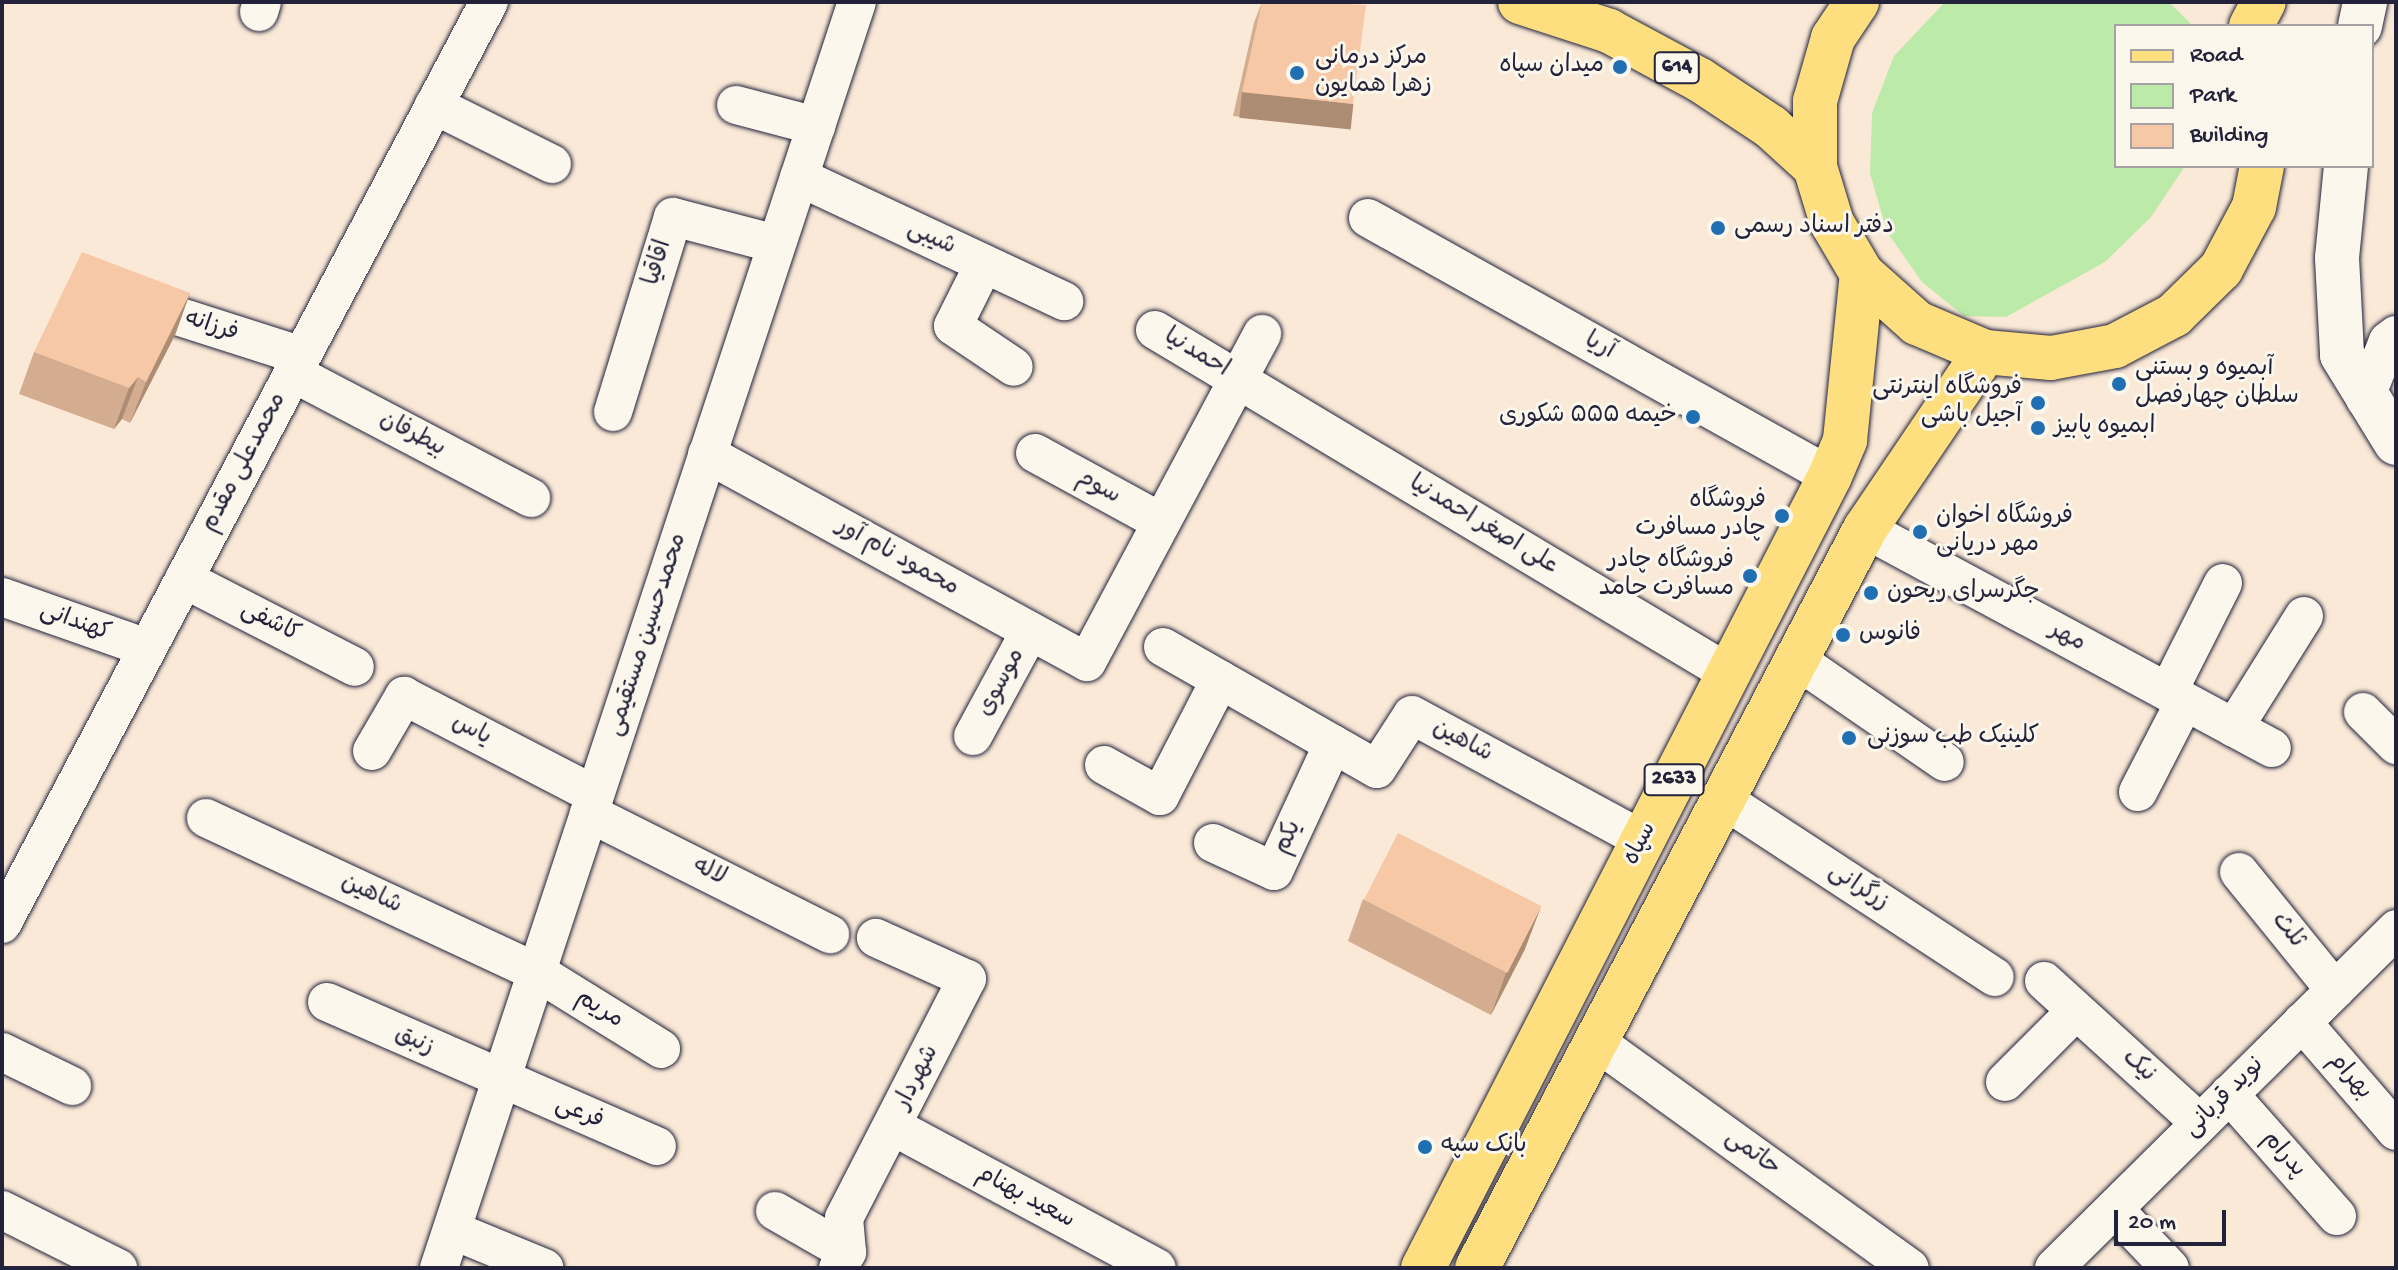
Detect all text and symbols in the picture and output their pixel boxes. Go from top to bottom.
legend [2114,24,2374,168]
text: Road [2190,42,2242,71]
place label: مرکز درمانی زهرا همایون [1315,45,1432,101]
road number: 614 [1653,50,1701,86]
place label: میدان سپاه [1499,53,1604,81]
marker: میدان سپاه [1611,58,1629,76]
marker: مرکز درمانی زهرا همایون [1286,62,1308,84]
text: Park [2190,82,2236,111]
text: Building [2190,122,2268,151]
place label: دفتر اسناد رسمی [1734,214,1894,242]
street label: شیبی [902,215,960,263]
marker: دفتر اسناد رسمی [1709,219,1727,237]
street label: اقاقیا [638,237,680,289]
street label: فرزانه [180,305,242,349]
street label: احمدنیا [1158,323,1234,385]
street label: آریا [1579,327,1619,367]
place label: آبمیوه و بستنی سلطان چهارفصل [2135,356,2299,412]
place label: فروشگاه اینترنتی آجیل باشی [1872,375,2022,431]
marker: آبمیوه و بستنی سلطان چهارفصل [2110,375,2128,393]
street label: محمدعلی مقدم [196,388,294,538]
marker: فروشگاه اینترنتی آجیل باشی [2029,394,2047,412]
place label: خیمه ۵۵۵ شکوری [1499,403,1677,431]
street label: بیطرفان [374,406,450,464]
marker: خیمه ۵۵۵ شکوری [1684,408,1702,426]
place label: ابمیوه پابیز [2054,414,2155,442]
marker: ابمیوه پابیز [2029,419,2047,437]
street label: سوم [1071,464,1125,512]
street label: علی اصغر احمدنیا [1403,470,1563,582]
place label: فروشگاه چادر مسافرت [1635,488,1766,544]
place label: فروشگاه اخوان مهر دریانی [1936,504,2073,560]
marker: فروشگاه چادر مسافرت [1773,507,1791,525]
street label: محمود نام آور [831,513,963,603]
marker: فروشگاه اخوان مهر دریانی [1911,523,1929,541]
street label: محمدحسین مستقیمی [602,530,694,740]
place label: فروشگاه چادر مسافرت حامد [1599,548,1734,604]
marker: فروشگاه چادر مسافرت حامد [1741,567,1759,585]
place label: جگرسرای ریحون [1887,579,2040,607]
marker: جگرسرای ریحون [1862,584,1880,602]
street label: کاشفی [236,596,304,650]
street label: کهندانی [36,597,114,649]
street label: مهر [2044,617,2090,659]
place label: فانوس [1859,621,1921,649]
marker: فانوس [1834,626,1852,644]
street label: موسوی [972,644,1032,722]
street label: یاس [446,709,496,753]
street label: شاهین [1427,714,1497,770]
place label: کلینیک طب سوزنی [1867,724,2039,752]
marker: کلینیک طب سوزنی [1838,727,1860,749]
road number: 2633 [1642,762,1706,798]
street label: یکم [1269,817,1309,859]
street label: سپاه [1618,818,1664,870]
street label: لاله [687,853,731,893]
street label: زرگرانی [1822,858,1894,918]
street label: شاهین [336,868,406,922]
street label: ثلث [2264,907,2310,955]
street label: مریم [570,984,628,1036]
street label: زنبق [390,1021,438,1063]
street label: شهردار [890,1041,946,1115]
street label: نیک [2115,1044,2161,1090]
street label: بهرام [2321,1048,2377,1106]
street label: نوید قربانی [2179,1052,2271,1144]
street label: فرعی [551,1091,607,1137]
street label: حاتمی [1719,1124,1785,1184]
street label: پدرام [2255,1126,2311,1184]
place label: بانک سپه [1441,1133,1527,1161]
marker: بانک سپه [1416,1138,1434,1156]
street label: سعید بهنام [971,1160,1079,1236]
scale bar [2118,1194,2230,1244]
text: 20 m [2128,1209,2176,1238]

